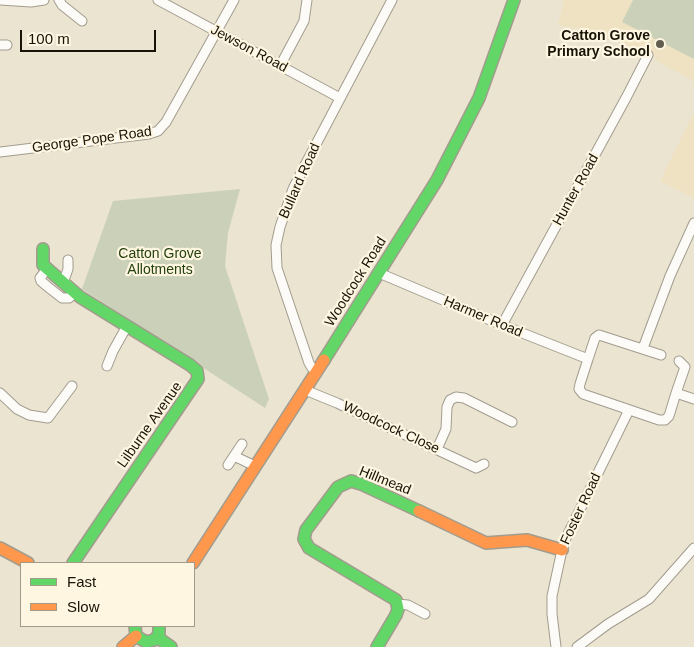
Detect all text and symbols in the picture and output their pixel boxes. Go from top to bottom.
scale bar [22,20,159,52]
street label: Jewson Road [208,22,290,76]
place label: Catton Grove Primary School [547,28,650,60]
text: 100 m [28,30,70,47]
marker: Catton Grove Primary School [654,38,666,50]
street label: George Pope Road [31,123,153,157]
street label: Bullard Road [276,141,324,221]
street label: Hunter Road [549,151,603,229]
street label: Woodcock Road [322,234,390,330]
park label: Catton Grove Allotments [118,246,202,278]
street label: Harmer Road [441,293,525,341]
street label: Lilburne Avenue [114,379,186,471]
street label: Woodcock Close [340,398,442,458]
street label: Hillmead [357,463,413,499]
street label: Foster Road [557,471,605,547]
legend [20,562,195,627]
text: Fast [67,573,96,590]
text: Slow [67,598,100,615]

